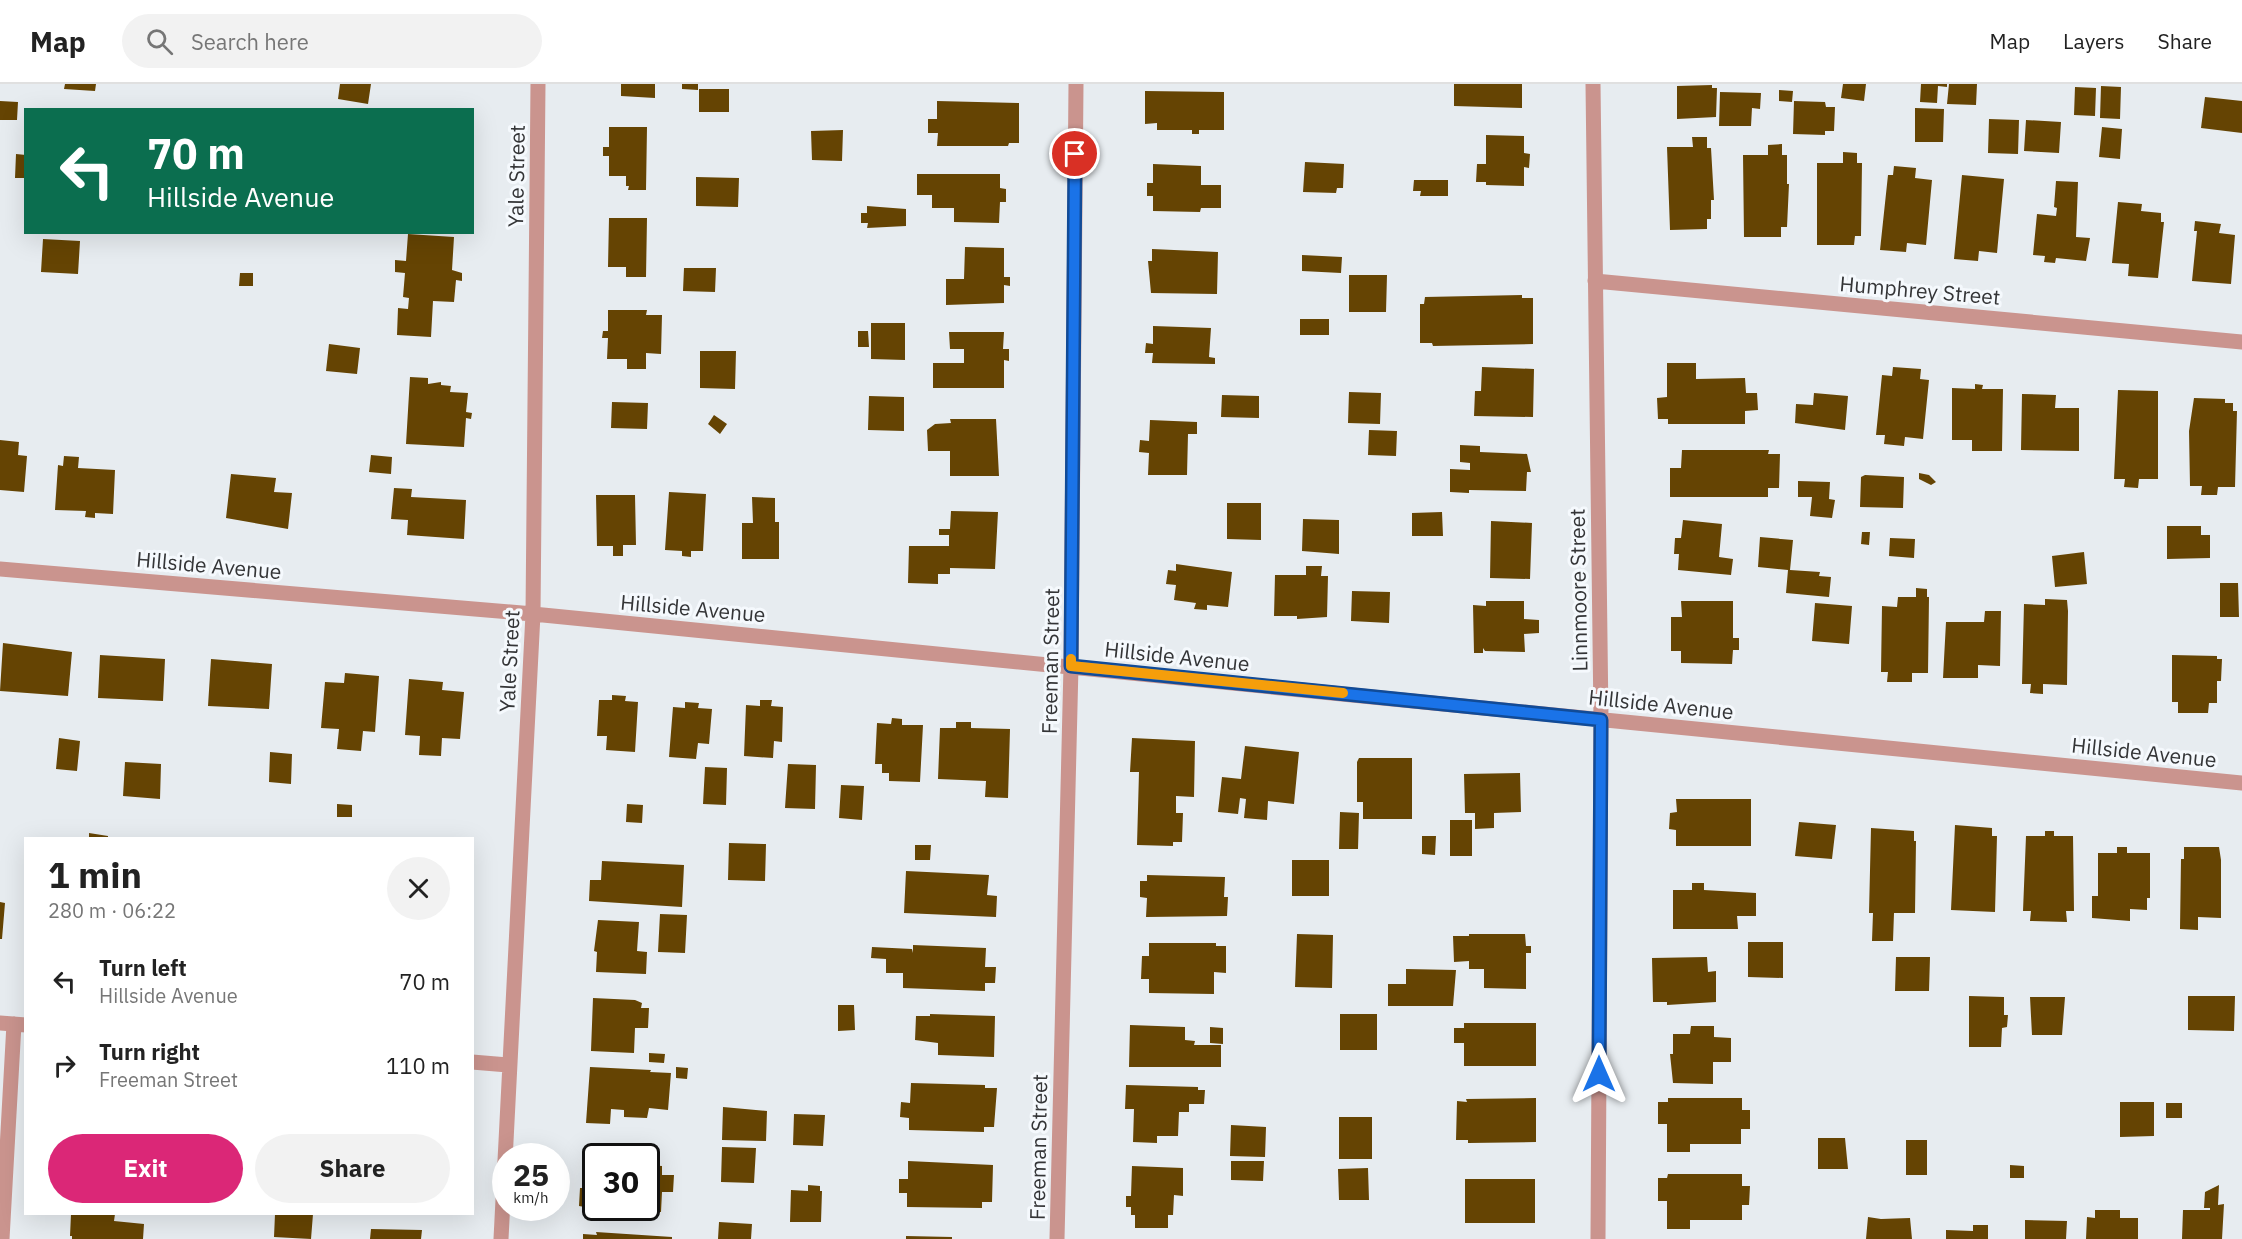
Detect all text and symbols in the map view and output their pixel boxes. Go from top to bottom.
search box [122,14,542,68]
text: Map [30,23,86,60]
icon: search [143,25,176,58]
text: Search here [191,27,309,56]
text: Map [1990,27,2030,55]
text: Layers [2063,27,2125,55]
text: Share [2158,27,2212,55]
street label: Yale Street [501,125,531,227]
text: 70 m [147,126,245,181]
pin [1049,128,1100,179]
icon: left [48,132,126,210]
icon: arrive [1058,137,1091,170]
text: Hillside Avenue [147,179,334,214]
street label: Humphrey Street [1838,269,2002,311]
street label: Linnmoore Street [1563,508,1593,672]
street label: Hillside Avenue [135,545,283,585]
street label: Hillside Avenue [619,588,767,628]
street label: Freeman Street [1035,588,1065,734]
street label: Yale Street [492,609,526,713]
street label: Hillside Avenue [1103,634,1251,678]
street label: Hillside Avenue [1587,682,1735,726]
street label: Hillside Avenue [2070,730,2218,774]
text: 1 min [48,851,142,898]
button: close [387,857,450,920]
text: 280 m · 06:22 [48,897,176,924]
text: Turn left [99,953,187,982]
icon: left [48,965,81,998]
text: 70 m [399,967,450,996]
text: Hillside Avenue [99,982,238,1009]
text: Turn right [99,1037,200,1066]
position arrow [1567,1042,1631,1106]
icon: right [48,1049,81,1082]
text: 110 m [386,1051,450,1080]
text: Freeman Street [99,1066,238,1093]
street label: Freeman Street [1023,1074,1053,1220]
button: Exit [48,1134,243,1203]
button: Share [255,1134,450,1203]
speed limit sign: 30 [582,1143,660,1221]
text: 25 [513,1155,549,1194]
text: km/h [513,1188,549,1207]

